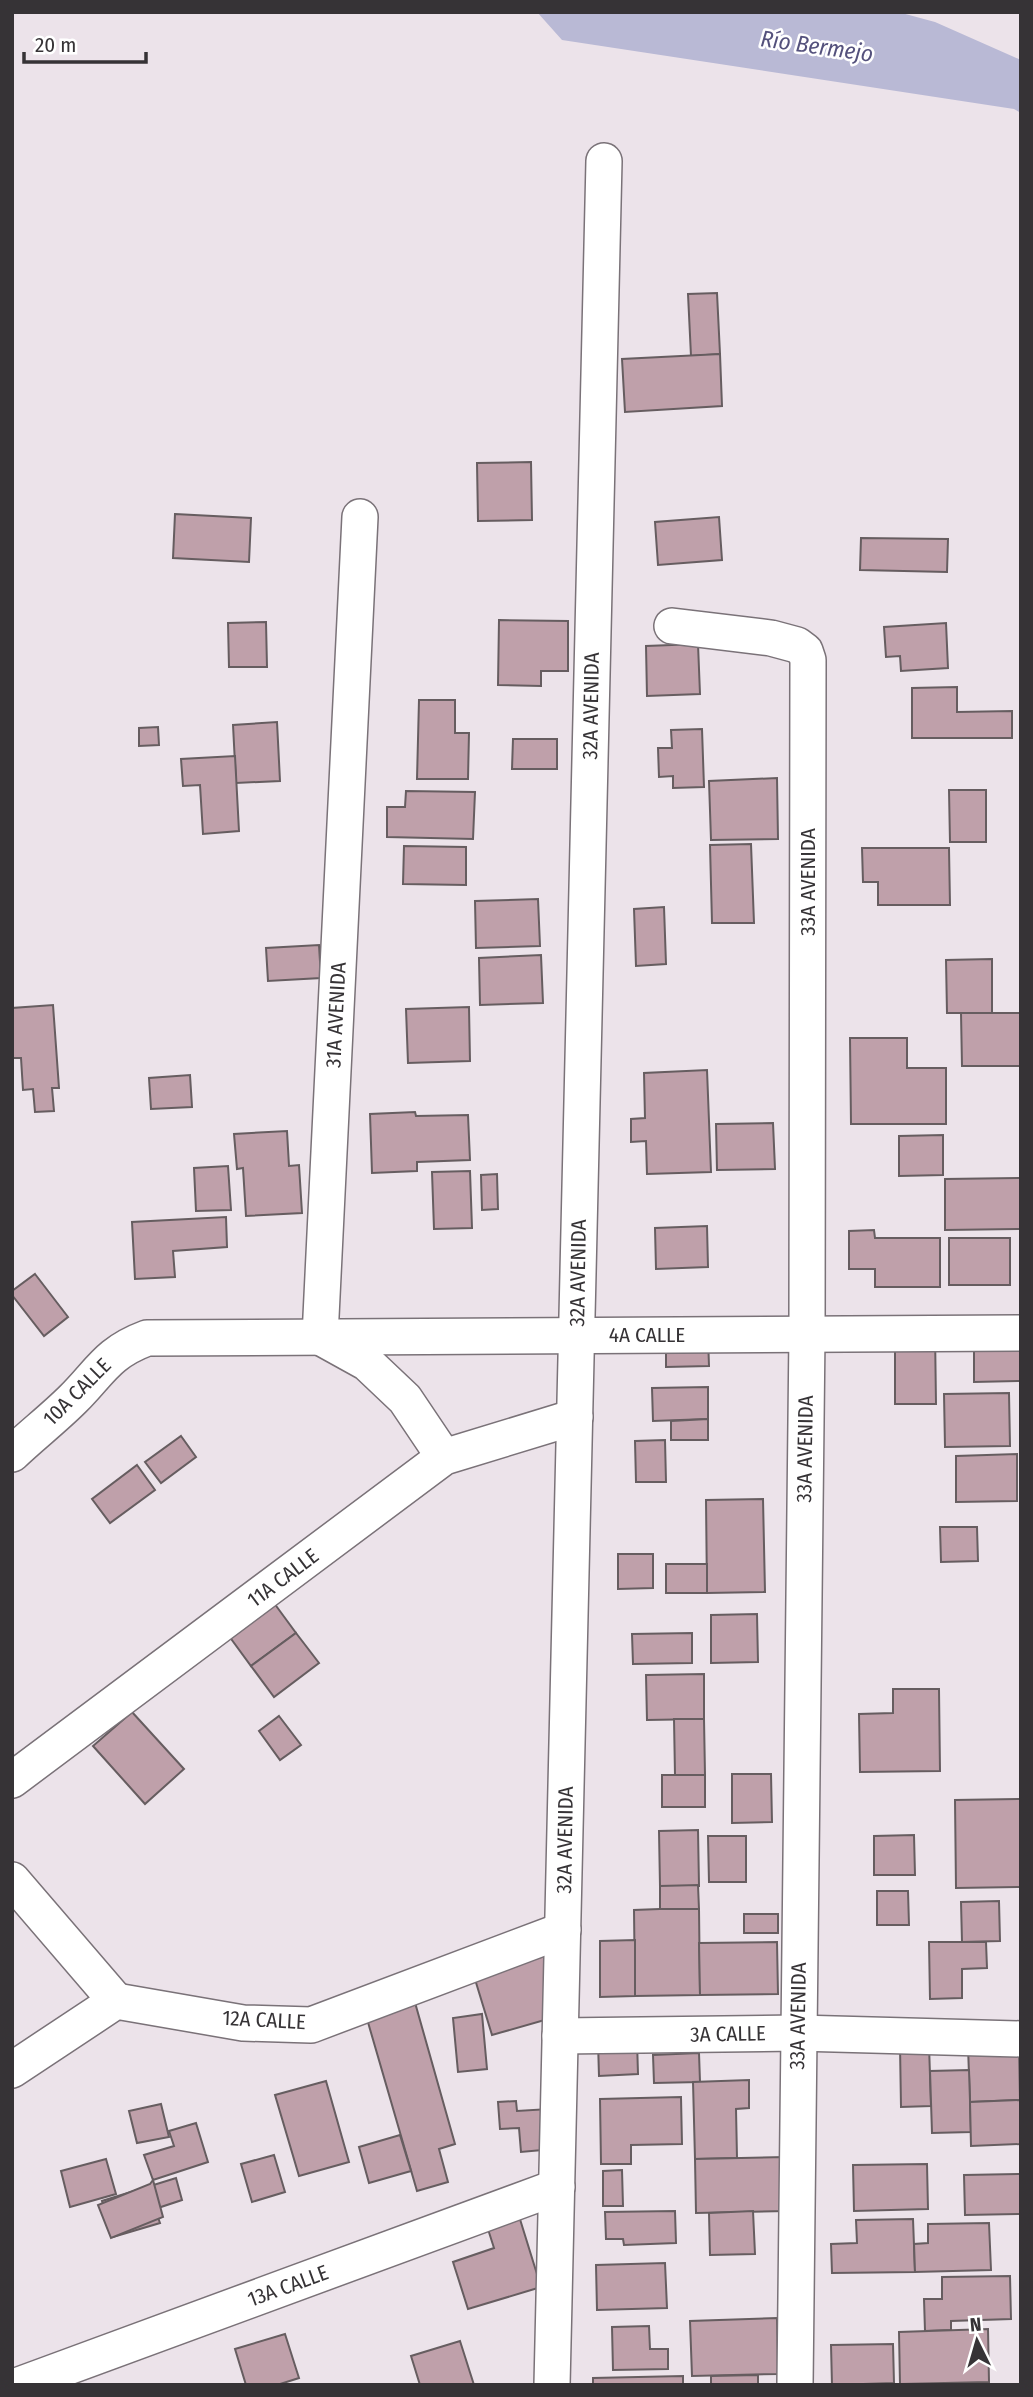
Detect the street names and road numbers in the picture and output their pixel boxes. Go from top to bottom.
street label: 32A AVENIDA [577,652,605,760]
street label: 33A AVENIDA [795,828,821,936]
street label: 31A AVENIDA [320,962,352,1068]
street label: 32A AVENIDA [564,1219,592,1327]
street label: 4A CALLE [609,1322,685,1348]
street label: 10A CALLE [38,1353,116,1431]
street label: 33A AVENIDA [791,1395,819,1503]
street label: 11A CALLE [242,1543,324,1613]
street label: 32A AVENIDA [551,1786,579,1894]
street label: 33A AVENIDA [784,1962,812,2070]
street label: 12A CALLE [222,2005,307,2035]
street label: 3A CALLE [690,2020,766,2048]
street label: 13A CALLE [244,2259,332,2313]

